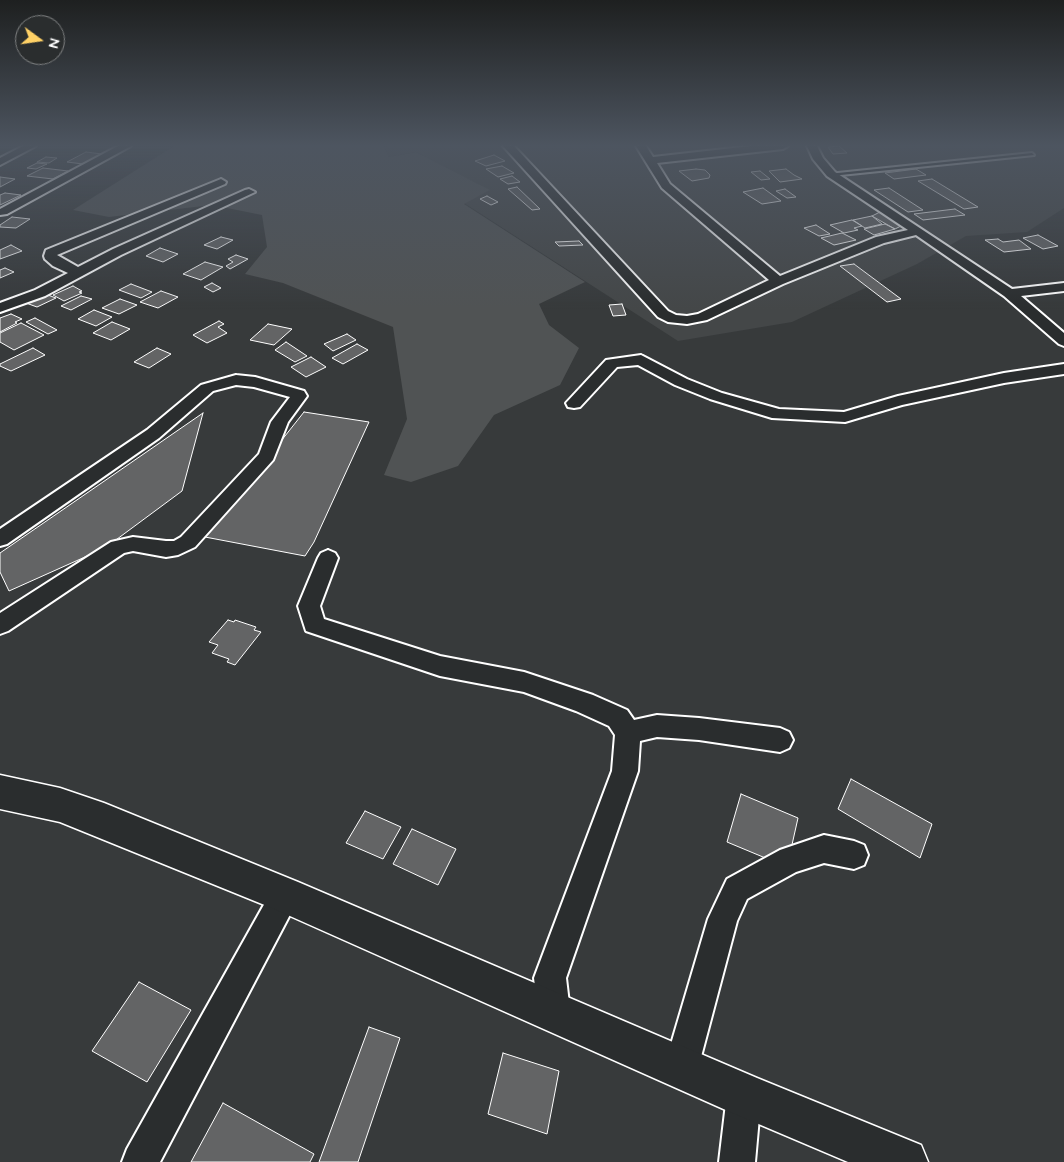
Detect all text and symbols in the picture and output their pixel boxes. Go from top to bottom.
north arrow [15,15,65,65]
text: N [43,37,64,50]

